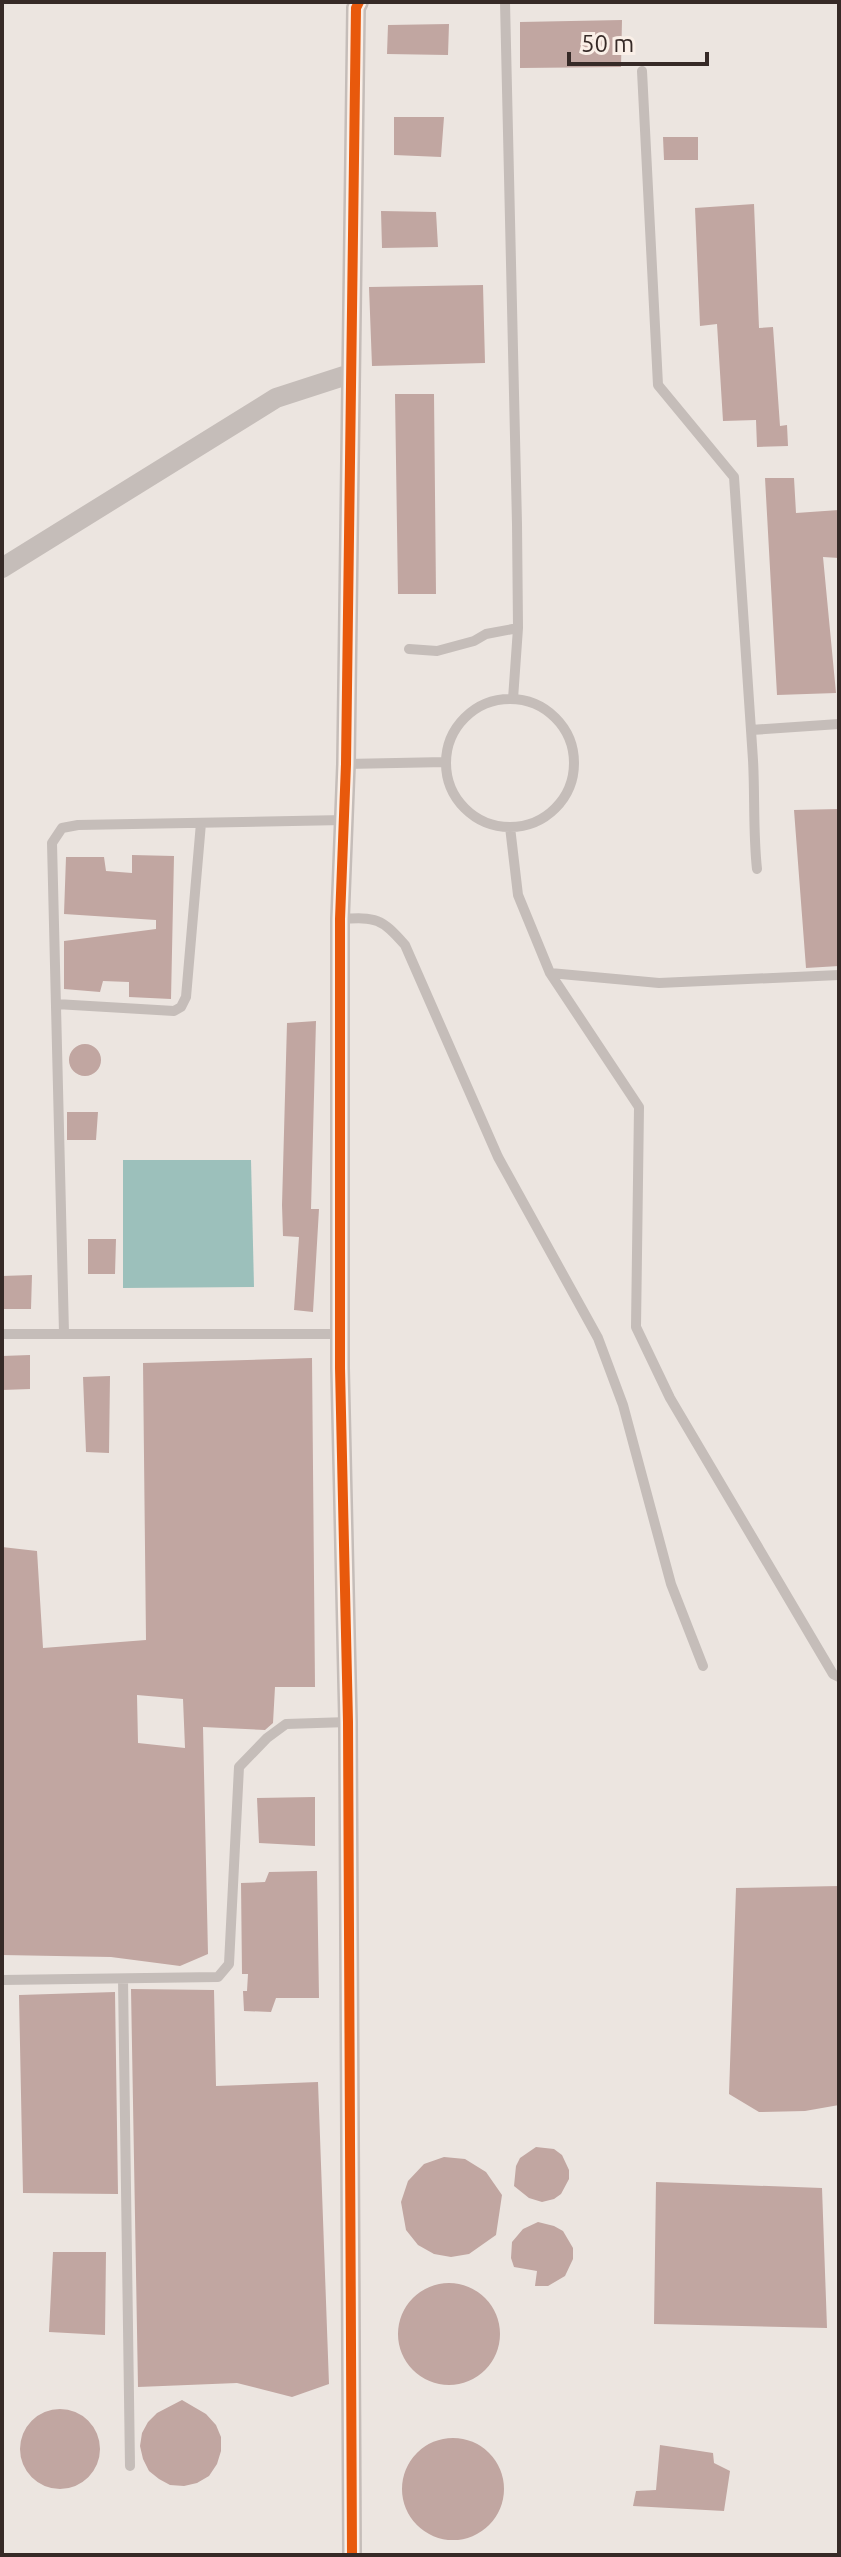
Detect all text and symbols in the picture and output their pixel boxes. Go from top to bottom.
scale bar [569,16,707,66]
text: 50 m [581,30,634,57]

